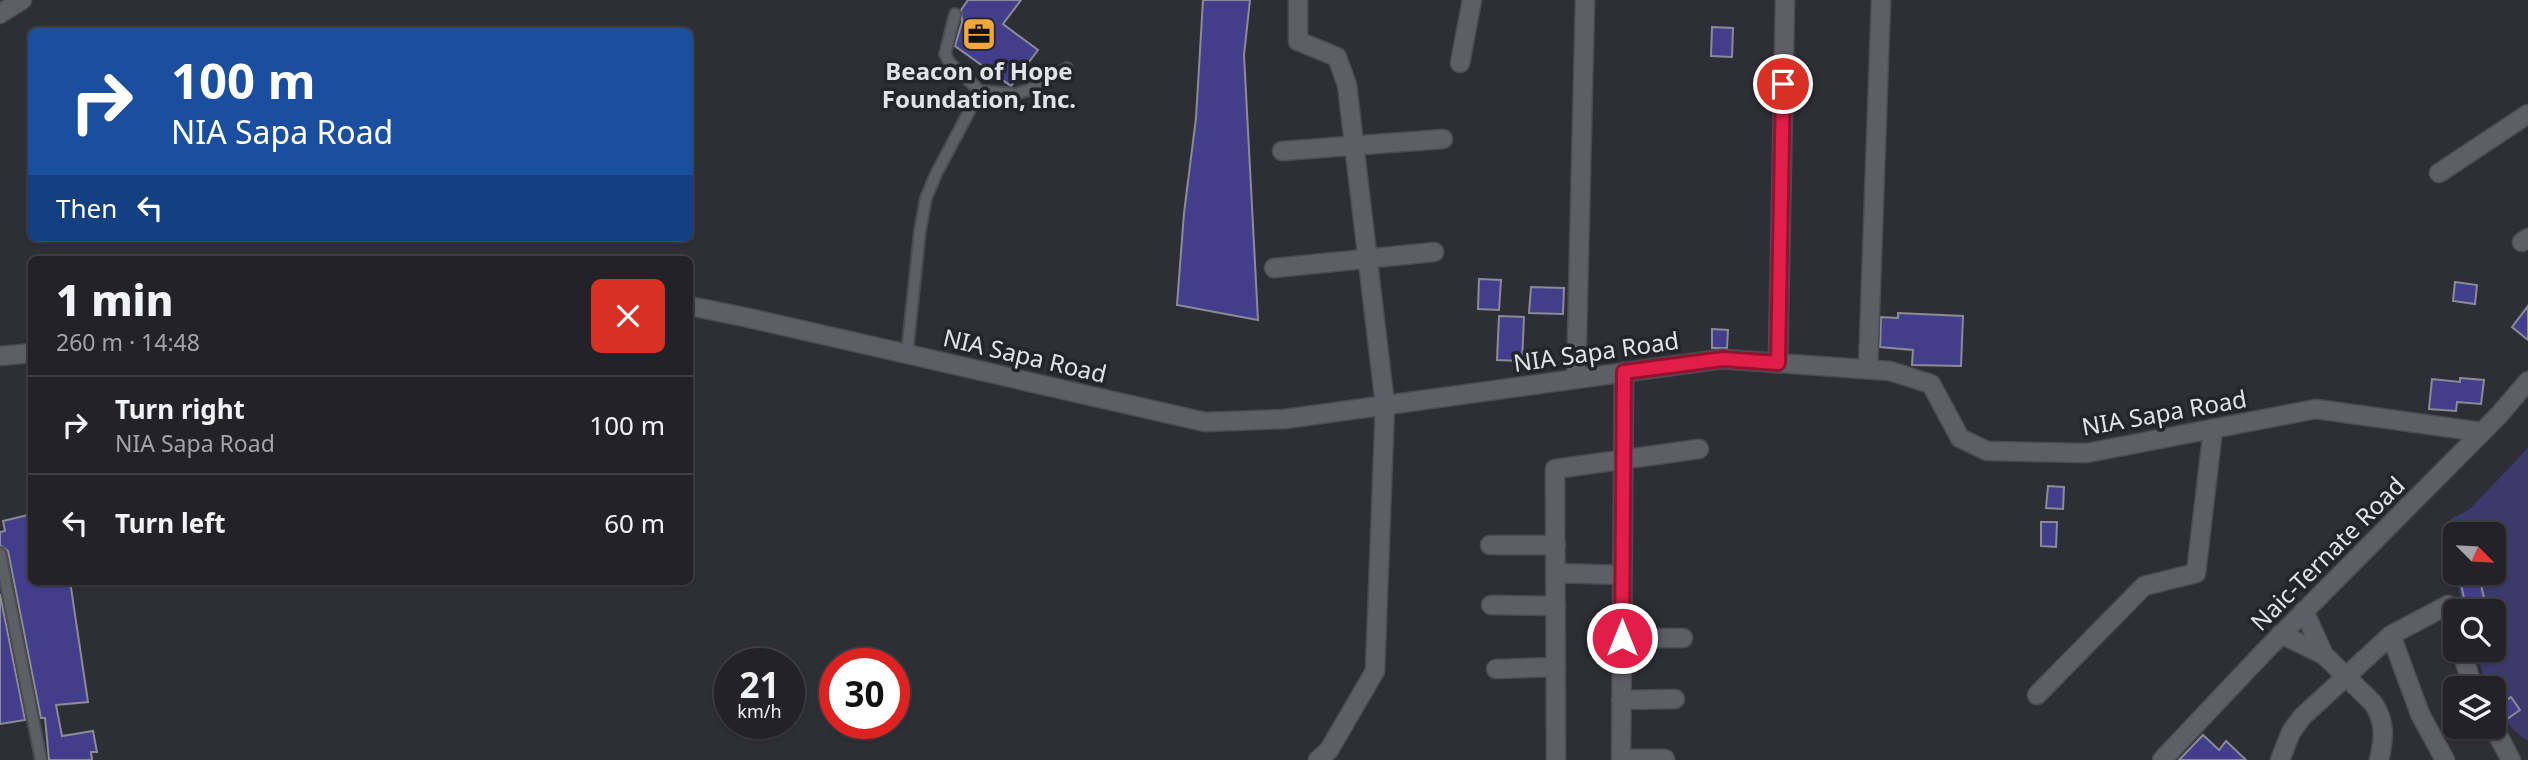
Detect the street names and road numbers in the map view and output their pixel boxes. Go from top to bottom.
street label: NIA Sapa Road [940,320,1110,390]
street label: NIA Sapa Road [1511,323,1681,379]
street label: NIA Sapa Road [2079,381,2249,443]
street label: Naic-Ternate Road [2243,469,2411,637]

